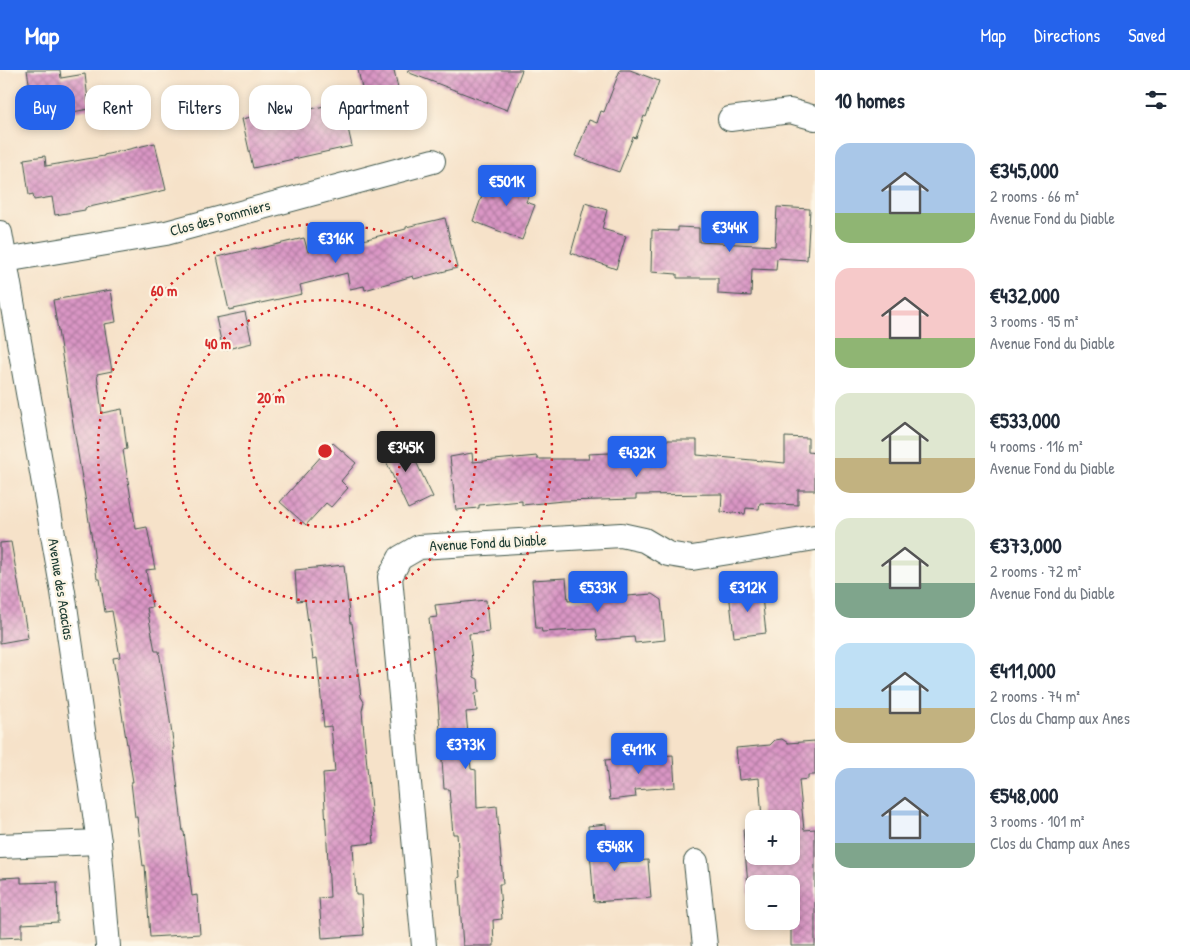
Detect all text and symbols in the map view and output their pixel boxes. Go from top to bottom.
text: Map [25,19,59,51]
text: Map [981,23,1006,48]
text: Directions [1034,23,1100,48]
text: Saved [1128,23,1165,48]
chip: Buy [15,85,75,130]
chip: Rent [85,85,151,130]
chip: Filters [161,85,239,130]
chip: New [249,85,311,130]
chip: Apartment [321,85,427,130]
text: 10 homes [835,86,905,115]
icon: filters [1142,86,1170,114]
text: €345,000 [990,156,1059,185]
icon: home [875,163,935,223]
pin: €501K [472,164,542,207]
text: €501K [489,170,525,192]
text: 2 rooms · 66 m² [990,185,1079,207]
street label: Clos des Pommiers [167,194,273,241]
text: Avenue Fond du Diable [990,207,1115,229]
pin: €344K [695,210,765,253]
text: €344K [712,216,748,238]
pin: €316K [301,222,371,264]
text: €316K [318,227,354,249]
text: 60 m [151,280,177,301]
text: €432,000 [990,281,1060,310]
icon: home [875,288,935,348]
text: 3 rooms · 95 m² [990,310,1078,332]
text: Avenue Fond du Diable [990,332,1115,354]
text: 40 m [205,333,231,354]
text: 20 m [257,387,285,408]
text: €533,000 [990,406,1060,435]
icon: home [875,413,935,473]
pin: €345K [371,430,441,473]
text: 4 rooms · 116 m² [990,435,1083,457]
text: €345K [388,436,424,458]
pin: €432K [602,436,672,478]
text: €432K [619,441,655,463]
centre of rings [316,442,334,460]
text: Avenue Fond du Diable [990,457,1115,479]
street label: Avenue Fond du Diable [429,529,547,556]
text: €373,000 [990,531,1062,560]
street label: Avenue des Acacias [43,537,80,641]
icon: home [875,538,935,598]
text: 2 rooms · 72 m² [990,560,1081,582]
pin: €533K [563,570,633,613]
pin: €312K [713,570,783,613]
text: €533K [579,576,617,598]
text: €312K [730,576,766,598]
text: Avenue Fond du Diable [990,582,1115,604]
text: €411,000 [990,656,1056,685]
icon: home [875,663,935,723]
text: 2 rooms · 74 m² [990,685,1080,707]
text: Clos du Champ aux Anes [990,707,1130,729]
pin: €373K [431,728,501,770]
pin: €411K [604,732,674,775]
text: €373K [447,733,485,755]
text: €411K [622,738,656,760]
text: €548,000 [990,781,1058,810]
icon: home [875,788,935,848]
map controls [745,810,800,930]
button: + [745,810,800,865]
text: 3 rooms · 101 m² [990,810,1085,832]
pin: €548K [580,830,650,872]
text: Clos du Champ aux Anes [990,832,1130,854]
text: €548K [597,835,633,857]
button: − [745,875,800,930]

